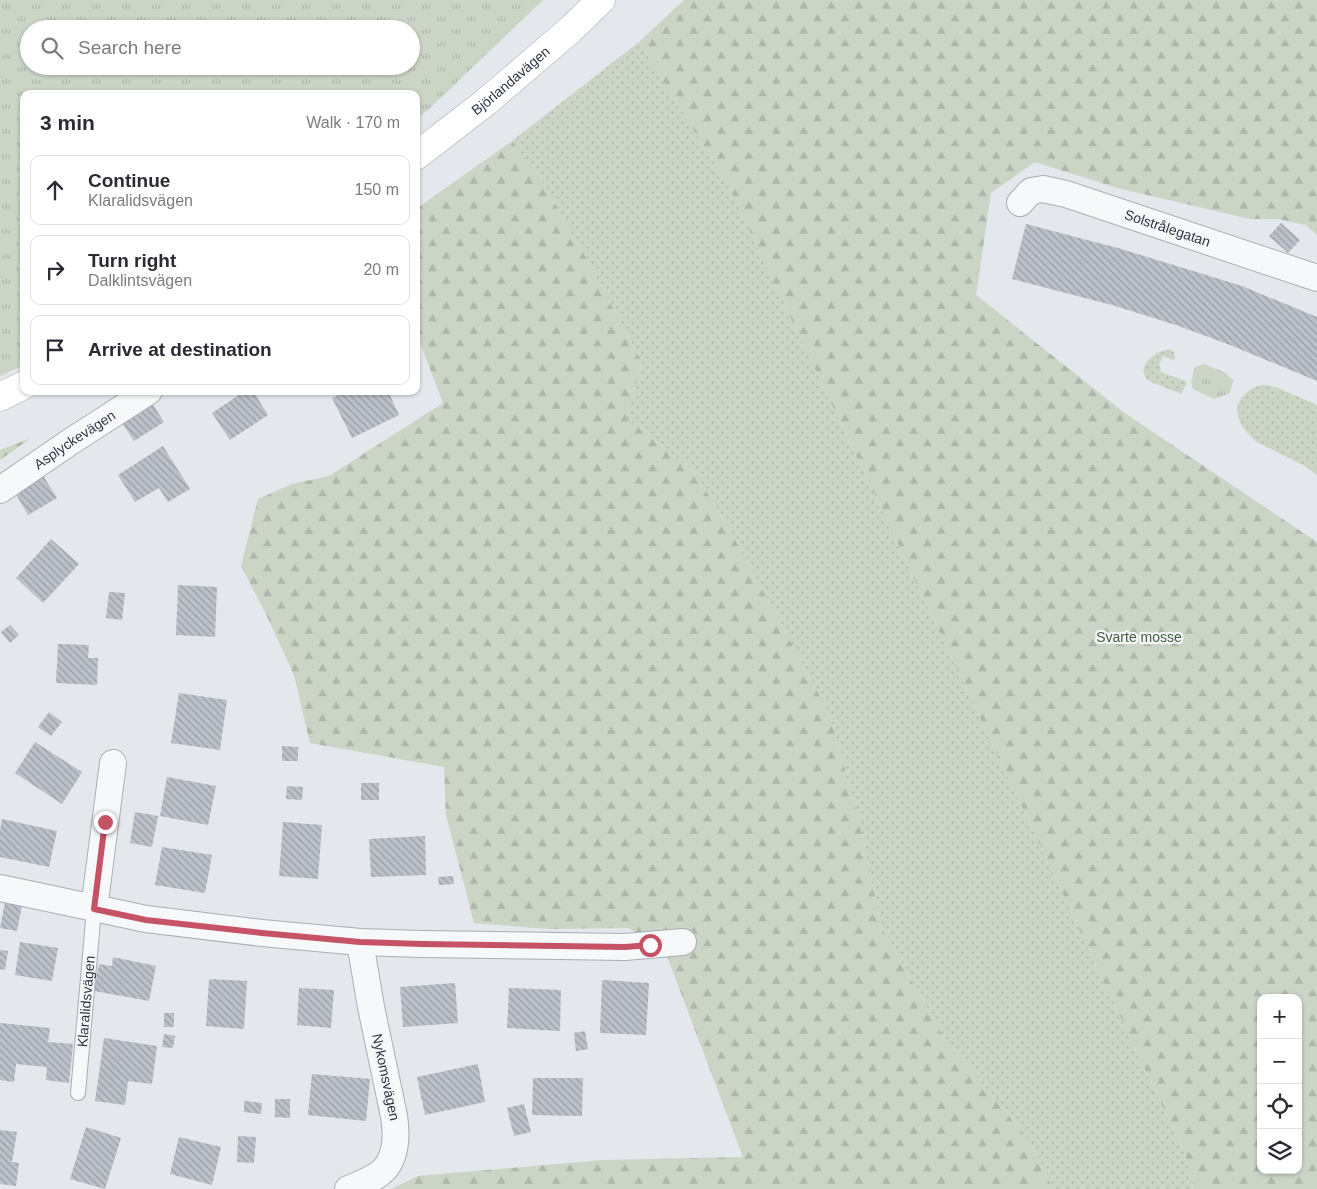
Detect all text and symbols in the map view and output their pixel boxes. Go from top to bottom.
search box [20,20,420,75]
icon: search [38,34,66,62]
text: Search here [78,37,182,58]
street label: Björlandavägen [468,43,553,118]
text: 3 min [40,111,95,134]
text: Walk · 170 m [306,114,400,131]
text: Continue [88,170,170,191]
icon: ahead [41,176,69,204]
text: 150 m [355,181,399,198]
text: Klaralidsvägen [88,192,193,209]
street label: Solstrålegatan [1122,206,1213,250]
text: Turn right [88,250,176,271]
icon: right [41,256,69,284]
text: 20 m [363,261,399,278]
text: Dalklintsvägen [88,272,192,289]
icon: arrive [41,336,69,364]
text: Arrive at destination [88,339,272,360]
street label: Asplyckevägen [31,407,118,472]
park label: Svarte mosse [1096,629,1182,645]
route end [94,811,117,834]
route start [639,934,662,957]
street label: Klaralidsvägen [74,955,98,1048]
map controls [1257,994,1302,1174]
button: + [1257,994,1302,1039]
street label: Nykomsvägen [369,1032,403,1122]
button: − [1257,1039,1302,1084]
button: locate [1257,1084,1302,1129]
button: layers [1257,1129,1302,1174]

